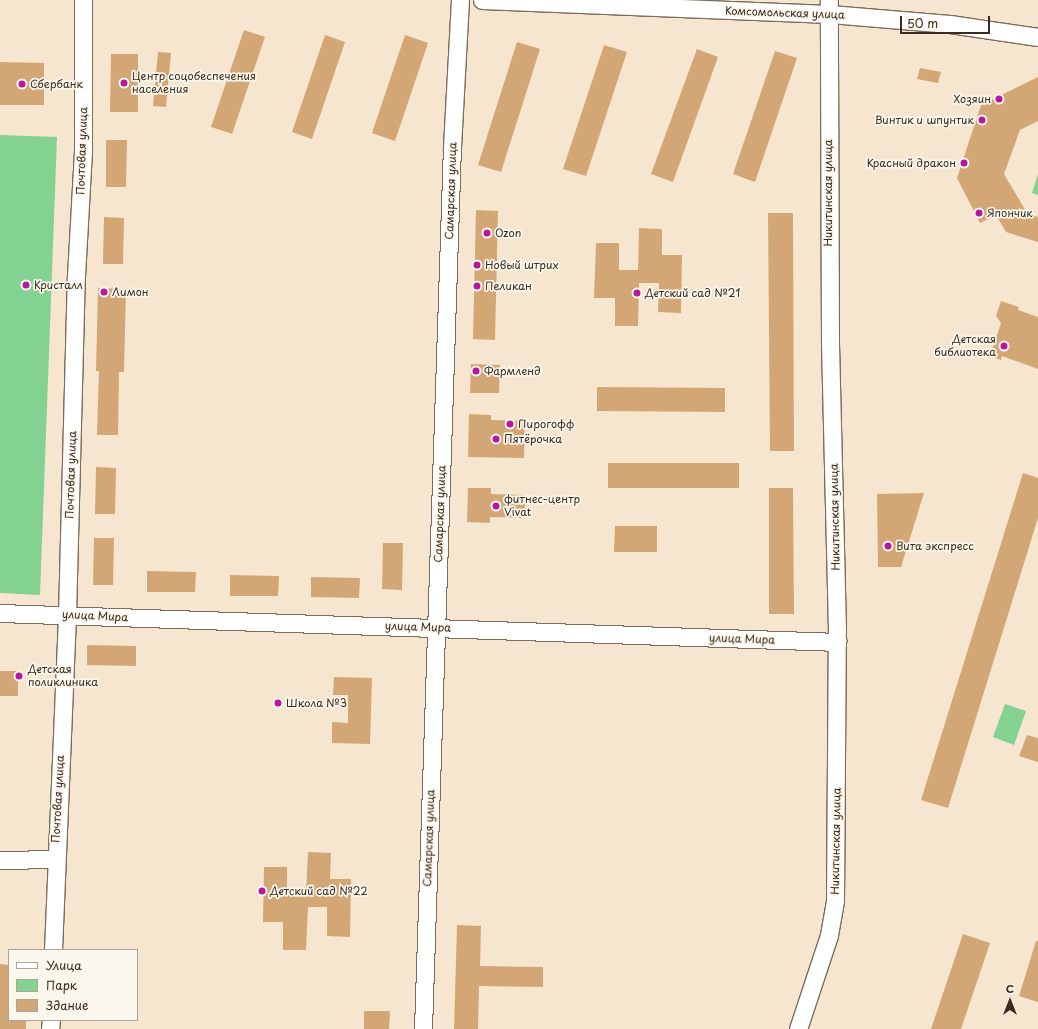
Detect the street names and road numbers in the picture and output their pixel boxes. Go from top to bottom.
street label: Комсомольская улица [724,4,846,22]
street label: Почтовая улица [74,107,90,195]
street label: Никитинская улица [821,139,835,247]
street label: Самарская улица [443,142,459,240]
street label: Почтовая улица [63,431,79,519]
street label: Никитинская улица [827,463,843,571]
street label: Самарская улица [432,465,448,563]
street label: улица Мира [61,608,129,624]
street label: улица Мира [384,619,452,635]
street label: улица Мира [708,631,776,647]
street label: Почтовая улица [49,755,67,843]
street label: Никитинская улица [828,787,844,895]
street label: Самарская улица [421,789,437,887]

